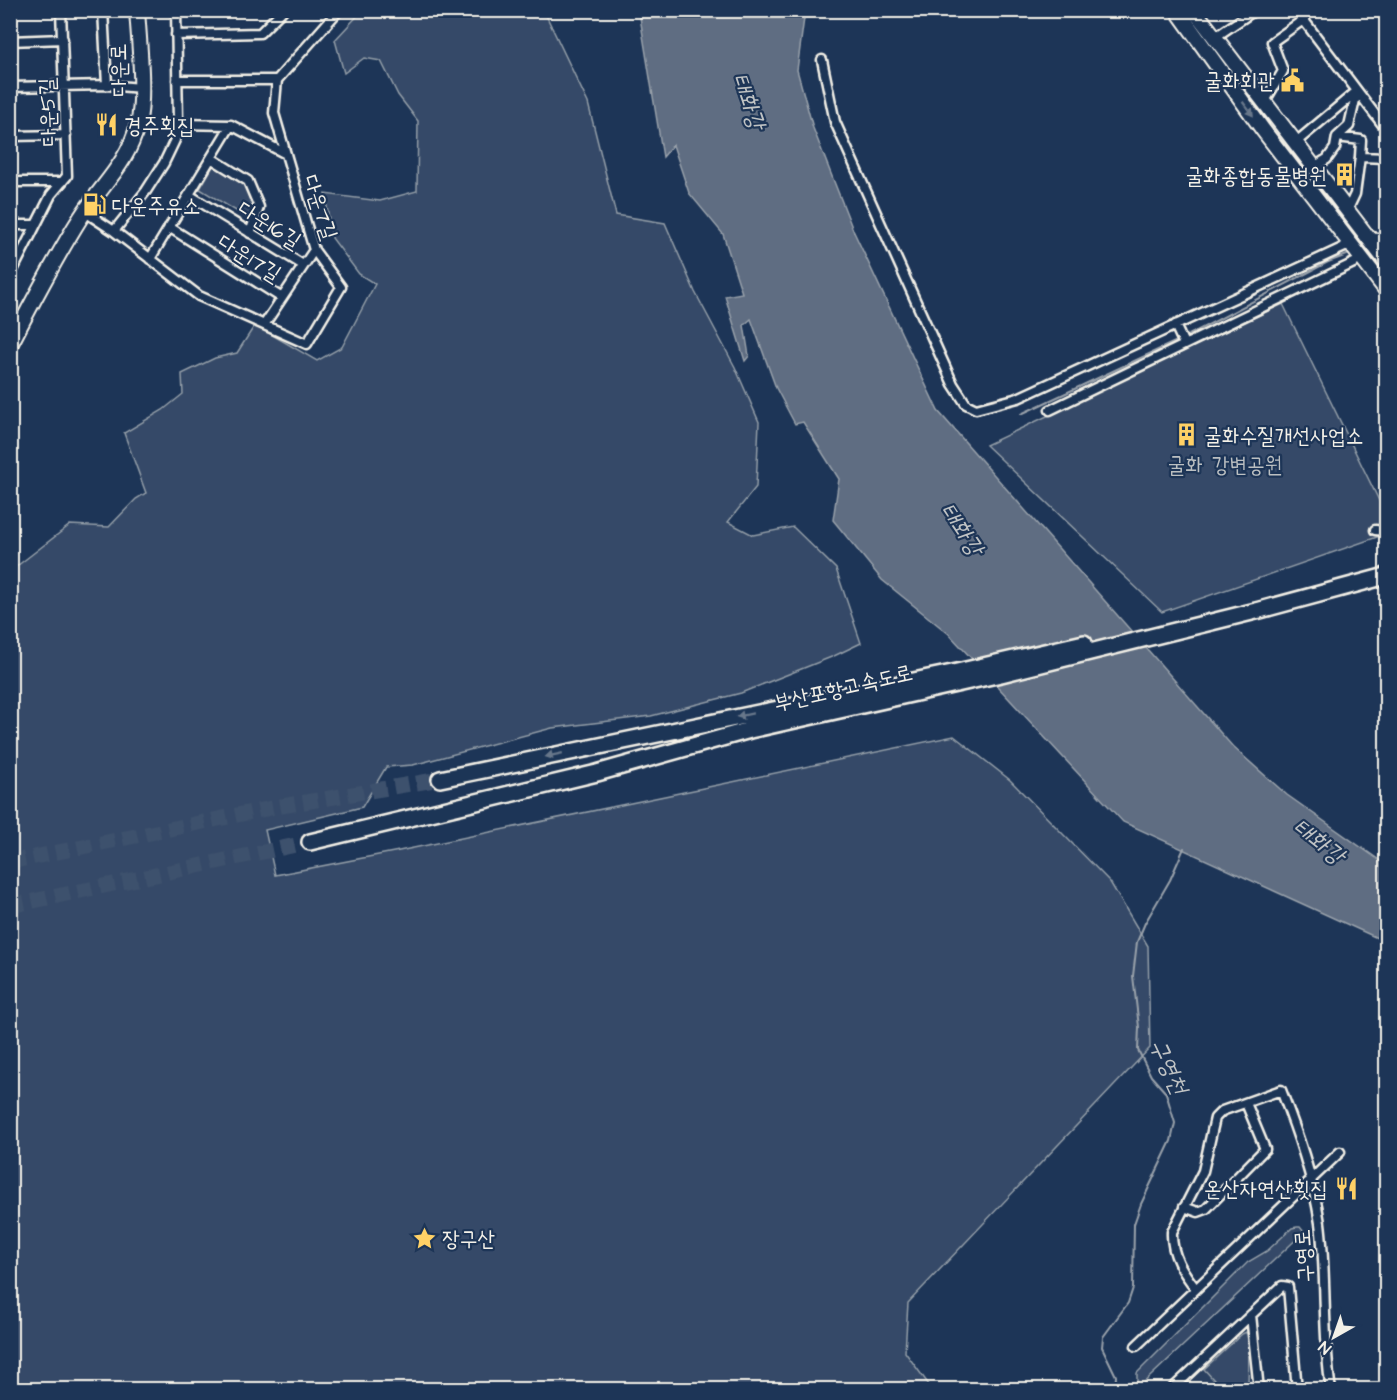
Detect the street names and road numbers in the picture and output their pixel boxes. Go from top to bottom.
street label: 다운로 [104,43,135,97]
street label: 다운5길 [32,77,65,147]
street label: 다운7길 [295,171,345,244]
street label: 다운16길 [231,194,307,257]
street label: 다운17길 [212,227,287,290]
street label: 부산포항고속도로 [771,657,916,719]
street label: 구영로 [1287,1228,1322,1283]

